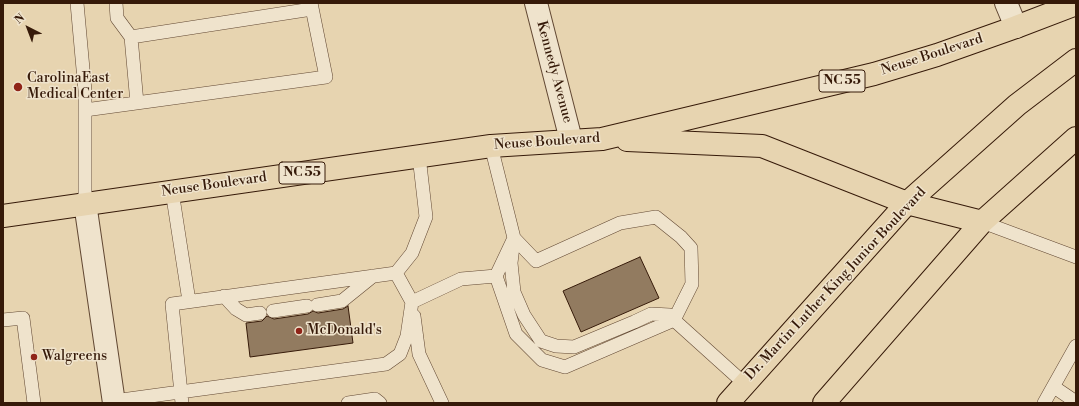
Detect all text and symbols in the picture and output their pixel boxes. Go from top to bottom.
north arrow [8,8,48,48]
text: N [12,11,28,27]
street label: Kennedy Avenue [532,19,576,125]
street label: Neuse Boulevard [879,31,985,79]
road number: NC 55 [819,70,865,92]
place label: CarolinaEast Medical Center [27,71,123,104]
marker: CarolinaEast Medical Center [12,81,24,93]
street label: Neuse Boulevard [493,130,601,154]
road number: NC 55 [279,162,325,184]
street label: Neuse Boulevard [160,169,268,201]
street label: Dr. Martin Luther King Junior Boulevard [742,184,930,384]
place label: McDonald's [307,323,382,339]
marker: McDonald's [294,326,304,336]
place label: Walgreens [42,349,107,365]
marker: Walgreens [29,352,39,362]

